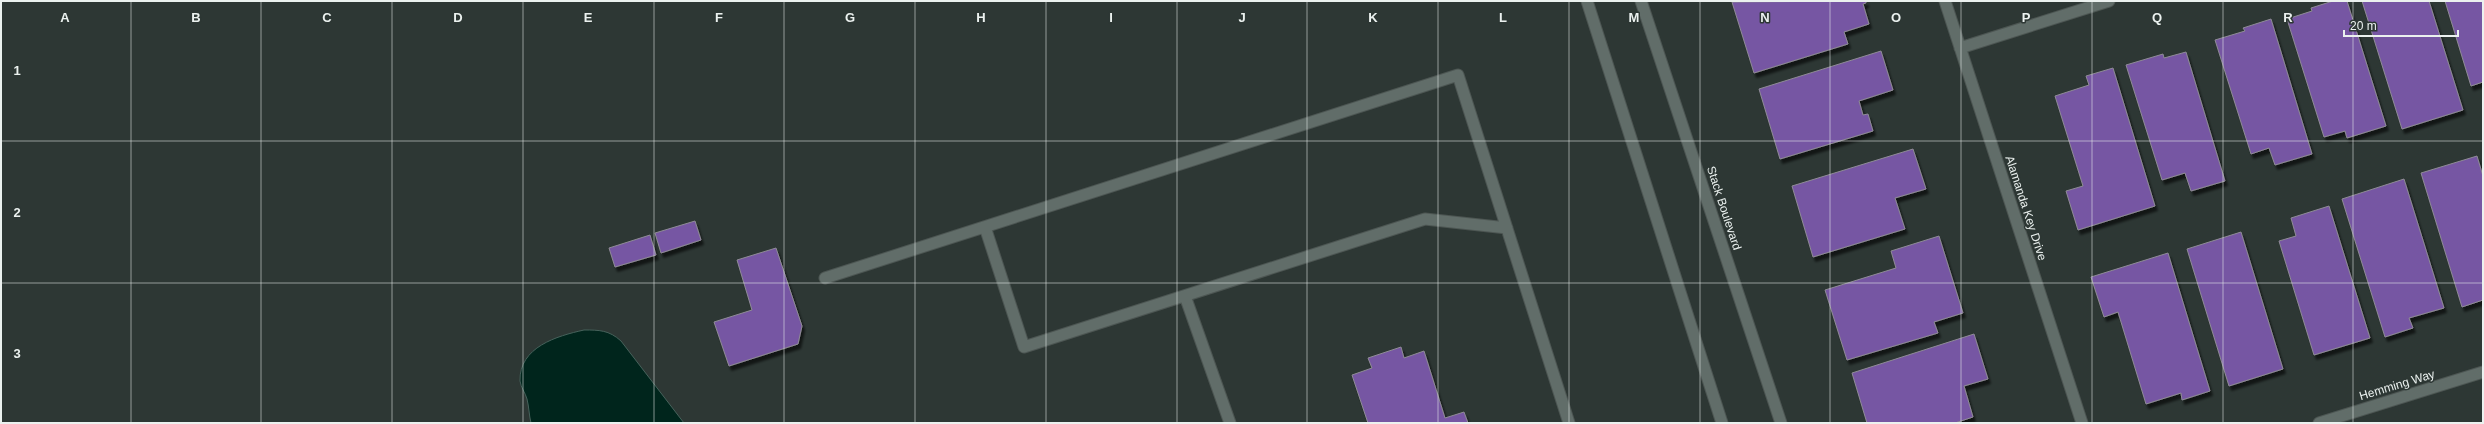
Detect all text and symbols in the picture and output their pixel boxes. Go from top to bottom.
text: A [60,10,70,25]
text: B [191,10,201,25]
text: C [322,10,332,25]
text: D [453,10,463,25]
text: E [584,10,593,25]
text: F [715,10,723,25]
text: G [845,10,855,25]
text: H [976,10,986,25]
text: I [1109,10,1113,25]
text: J [1238,10,1246,25]
text: K [1368,10,1378,25]
text: L [1499,10,1507,25]
text: M [1629,10,1639,25]
text: N [1760,10,1770,25]
text: O [1891,10,1901,25]
text: P [2022,10,2031,25]
text: Q [2152,10,2162,25]
text: R [2283,10,2293,25]
scale bar [2344,12,2458,38]
text: 20 m [2350,19,2377,33]
text: 1 [13,63,21,78]
street label: Alamanda Key Drive [2002,154,2050,262]
street label: Stack Boulevard [1704,164,1744,252]
text: 2 [13,205,21,220]
text: 3 [13,346,21,361]
street label: Hemming Way [2358,367,2436,403]

